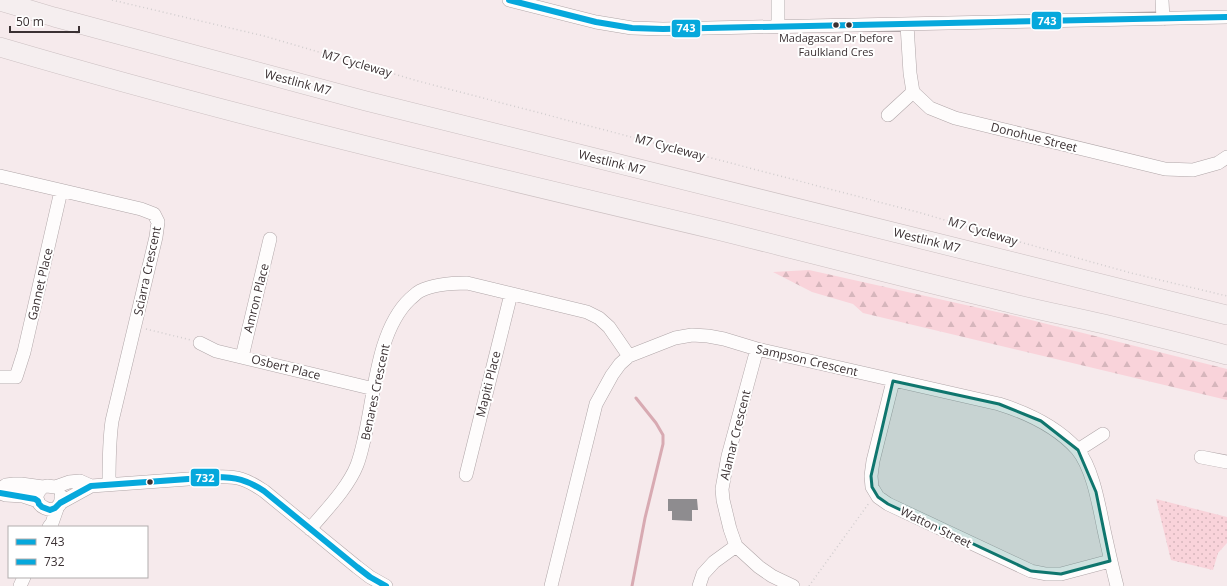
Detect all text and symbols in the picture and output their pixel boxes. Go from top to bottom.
scale bar [10,8,79,34]
line badge: 743 [1031,11,1062,30]
text: 50 m [16,13,44,30]
text: 743 [1038,13,1056,28]
line badge: 743 [671,19,701,38]
text: 743 [677,20,695,35]
marker: Madagascar Dr before Faulkland Cres [831,20,841,30]
unlabelled marker [844,20,854,30]
place label: Madagascar Dr before Faulkland Cres [779,30,893,59]
street label: M7 Cycleway [320,45,395,81]
street label: Westlink M7 [263,65,333,99]
street label: Donohue Street [989,118,1079,156]
street label: M7 Cycleway [633,129,708,165]
street label: Westlink M7 [577,145,647,179]
street label: M7 Cycleway [946,212,1021,250]
street label: Westlink M7 [892,223,962,257]
street label: Sciarra Crescent [129,225,165,317]
street label: Gannet Place [23,246,57,322]
street label: Amron Place [239,261,273,334]
street label: Sampson Crescent [754,340,860,380]
street label: Benares Crescent [356,342,394,442]
street label: Mapiti Place [472,349,504,419]
street label: Osbert Place [250,350,323,384]
street label: Alamar Crescent [716,388,754,482]
line badge: 732 [190,468,220,487]
text: 732 [196,470,214,485]
unlabelled marker [145,477,155,487]
street label: Watton Street [897,502,975,552]
legend [8,526,148,578]
text: 743 [44,533,65,550]
text: 732 [44,553,65,570]

